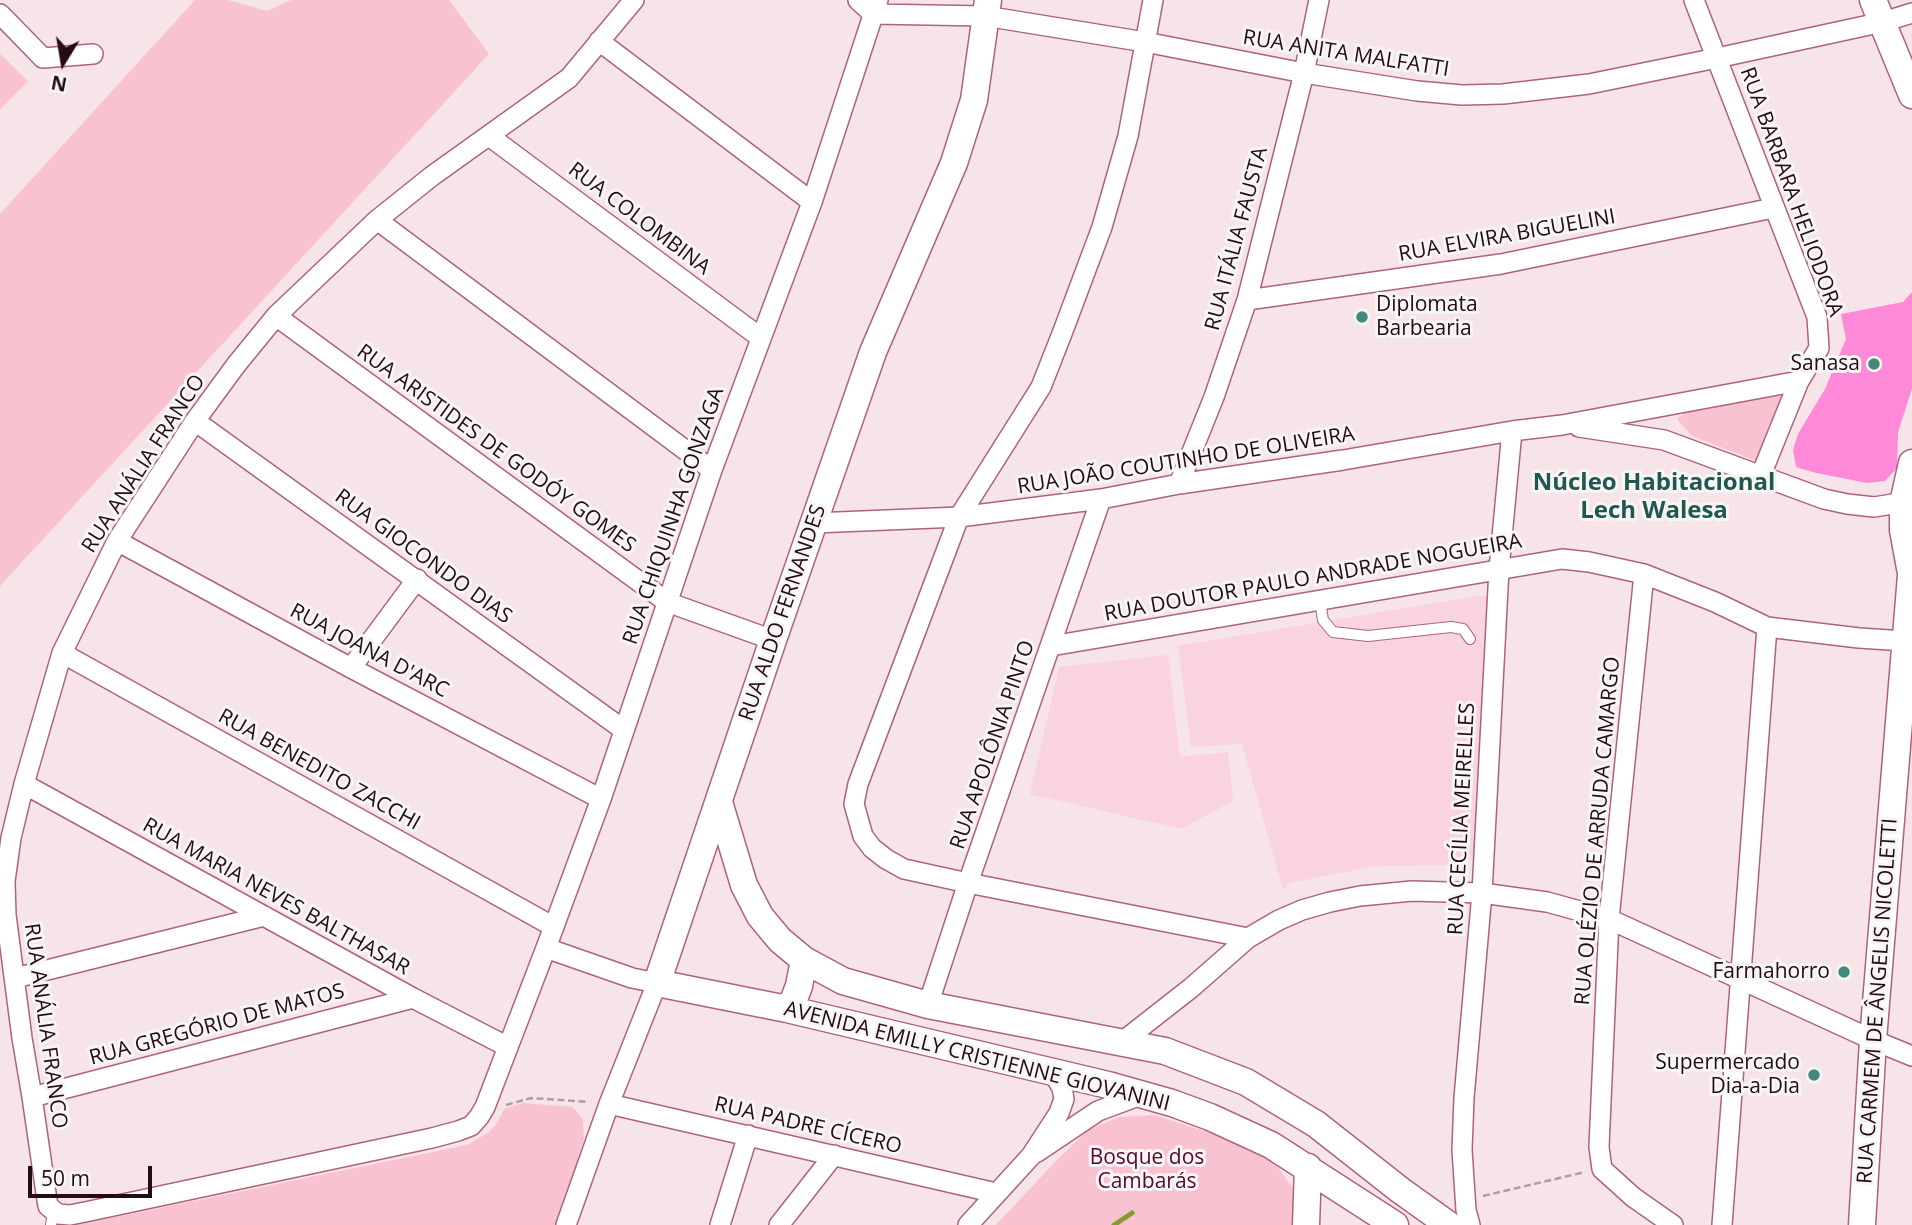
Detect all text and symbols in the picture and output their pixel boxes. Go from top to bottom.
street label: RUA ANITA MALFATTI [1241,25,1451,83]
north arrow [28,28,98,98]
street label: RUA BARBARA HELIODORA [1734,64,1848,320]
text: N [49,69,69,98]
street label: RUA ITÁLIA FAUSTA [1200,144,1274,334]
street label: RUA COLOMBINA [563,157,715,281]
street label: RUA ELVIRA BIGUELINI [1397,204,1617,268]
place label: Diplomata Barbearia [1376,292,1478,342]
marker: Diplomata Barbearia [1354,309,1370,325]
street label: RUA ARISTIDES DE GODÓY GOMES [352,339,640,559]
place label: Sanasa [1791,351,1860,377]
marker: Sanasa [1866,356,1882,372]
street label: RUA ANÁLIA FRANCO [77,370,211,558]
street label: RUA CHIQUINHA GONZAGA [618,384,730,648]
street label: RUA JOÃO COUTINHO DE OLIVEIRA [1016,422,1356,500]
district label: Núcleo Habitacional Lech Walesa [1533,469,1775,525]
street label: RUA GIOCONDO DIAS [330,484,516,630]
street label: RUA ALDO FERNANDES [734,502,832,724]
street label: RUA DOUTOR PAULO ANDRADE NOGUEIRA [1102,529,1524,627]
street label: RUA JOANA D'ARC [285,599,453,703]
street label: RUA APOLÔNIA PINTO [945,637,1041,853]
street label: RUA OLÉZIO DE ARRUDA CAMARGO [1570,656,1626,1006]
street label: RUA CECÍLIA MEIRELLES [1443,702,1481,936]
street label: RUA BENEDITO ZACCHI [214,704,424,836]
street label: RUA MARIA NEVES BALTHASAR [138,813,414,981]
street label: RUA CARMEM DE ÂNGELIS NICOLETTI [1853,817,1903,1185]
street label: RUA ANÁLIA FRANCO [18,922,72,1130]
place label: Farmahorro [1712,959,1830,985]
marker: Farmahorro [1836,964,1852,980]
street label: RUA GREGÓRIO DE MATOS [87,979,347,1071]
street label: AVENIDA EMILLY CRISTIENNE GIOVANINI [781,997,1173,1117]
place label: Supermercado Dia-a-Dia [1655,1050,1800,1100]
marker: Supermercado Dia-a-Dia [1806,1067,1822,1083]
street label: RUA PADRE CÍCERO [712,1092,904,1160]
park label: Bosque dos Cambarás [1090,1145,1204,1195]
scale bar [32,1152,156,1196]
text: 50 m [41,1164,90,1192]

